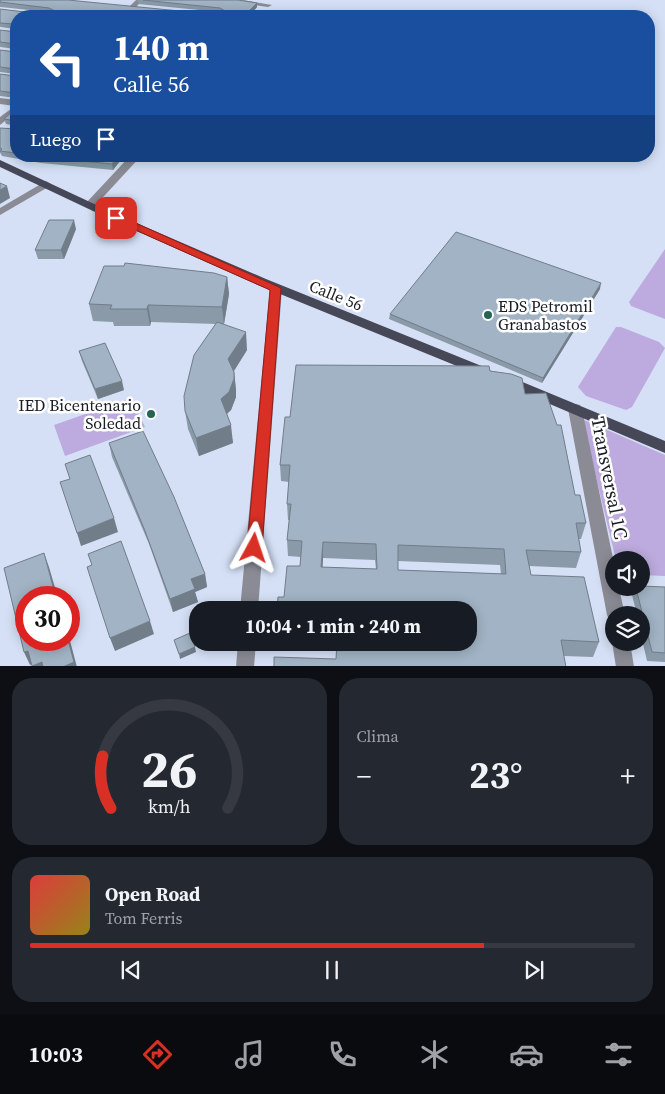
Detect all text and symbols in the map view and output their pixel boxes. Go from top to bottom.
text: 140 m [113,24,209,72]
icon: left [30,30,95,95]
text: Calle 56 [113,69,190,99]
icon: arrive [92,125,120,153]
text: Luego [30,126,82,152]
pin [95,197,137,239]
icon: arrive [102,204,130,232]
street label: Calle 56 [306,274,366,316]
place label: EDS Petromil Granabastos [498,295,593,335]
marker: EDS Petromil Granabastos [482,309,494,321]
place label: IED Bicentenario Soledad [18,394,141,434]
marker: IED Bicentenario Soledad [145,408,157,420]
street label: Transversal 1C [585,414,635,542]
position arrow [227,521,279,573]
map controls [605,551,650,651]
button: sound [605,551,650,596]
speed limit sign: 30 [15,586,80,651]
button: layers [605,606,650,651]
text: 10:04 · 1 min · 240 m [245,613,421,639]
text: Clima [357,725,399,747]
text: 26 [141,733,197,804]
text: 23° [469,749,523,801]
text: − [357,757,371,795]
text: + [620,757,635,795]
text: km/h [148,794,191,819]
text: Open Road [105,881,200,907]
text: Tom Ferris [105,907,183,929]
icon: previous [117,956,145,984]
icon: pause [318,956,346,984]
icon: next [520,956,548,984]
icon: directions [140,1037,175,1072]
icon: music [232,1037,267,1072]
icon: phone [325,1037,360,1072]
icon: climate [417,1037,452,1072]
icon: car [509,1037,544,1072]
icon: filters [601,1037,636,1072]
text: 10:03 [29,1039,83,1069]

